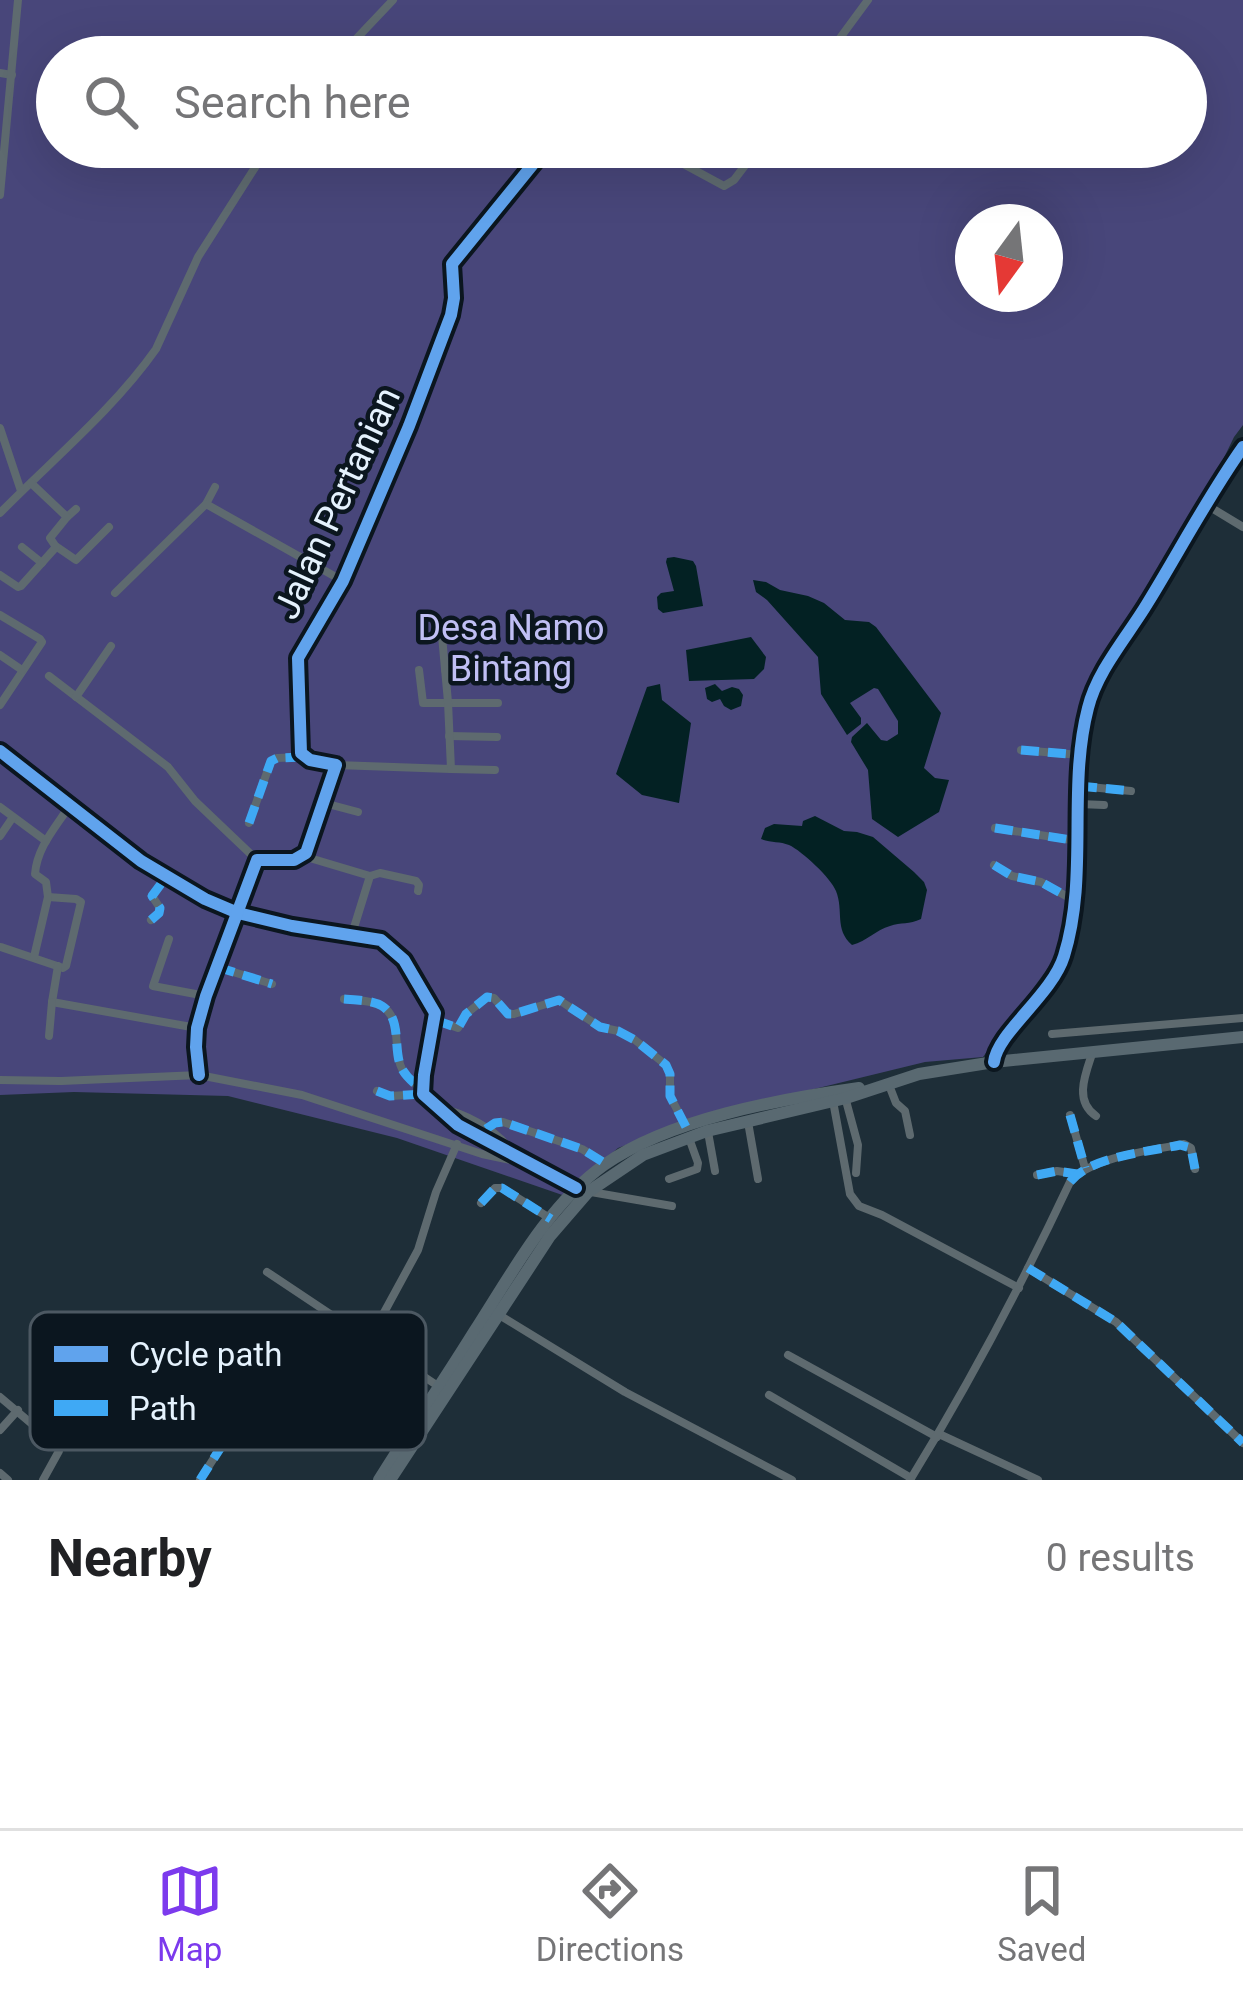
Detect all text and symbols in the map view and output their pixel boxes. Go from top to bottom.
search box [36,36,1207,168]
icon: search [78,69,144,135]
text: Search here [174,76,411,129]
north arrow [955,204,1063,312]
street label: Jalan Pertanian [265,381,409,625]
park label: Desa Namo Bintang [417,607,605,690]
legend [30,1312,426,1450]
text: Cycle path [129,1335,282,1374]
text: Path [129,1389,197,1428]
text: Nearby [48,1529,212,1588]
text: 0 results [1046,1535,1195,1581]
tab: Map [157,1858,223,1969]
tab: Directions [536,1858,684,1969]
tab: Saved [997,1858,1086,1969]

